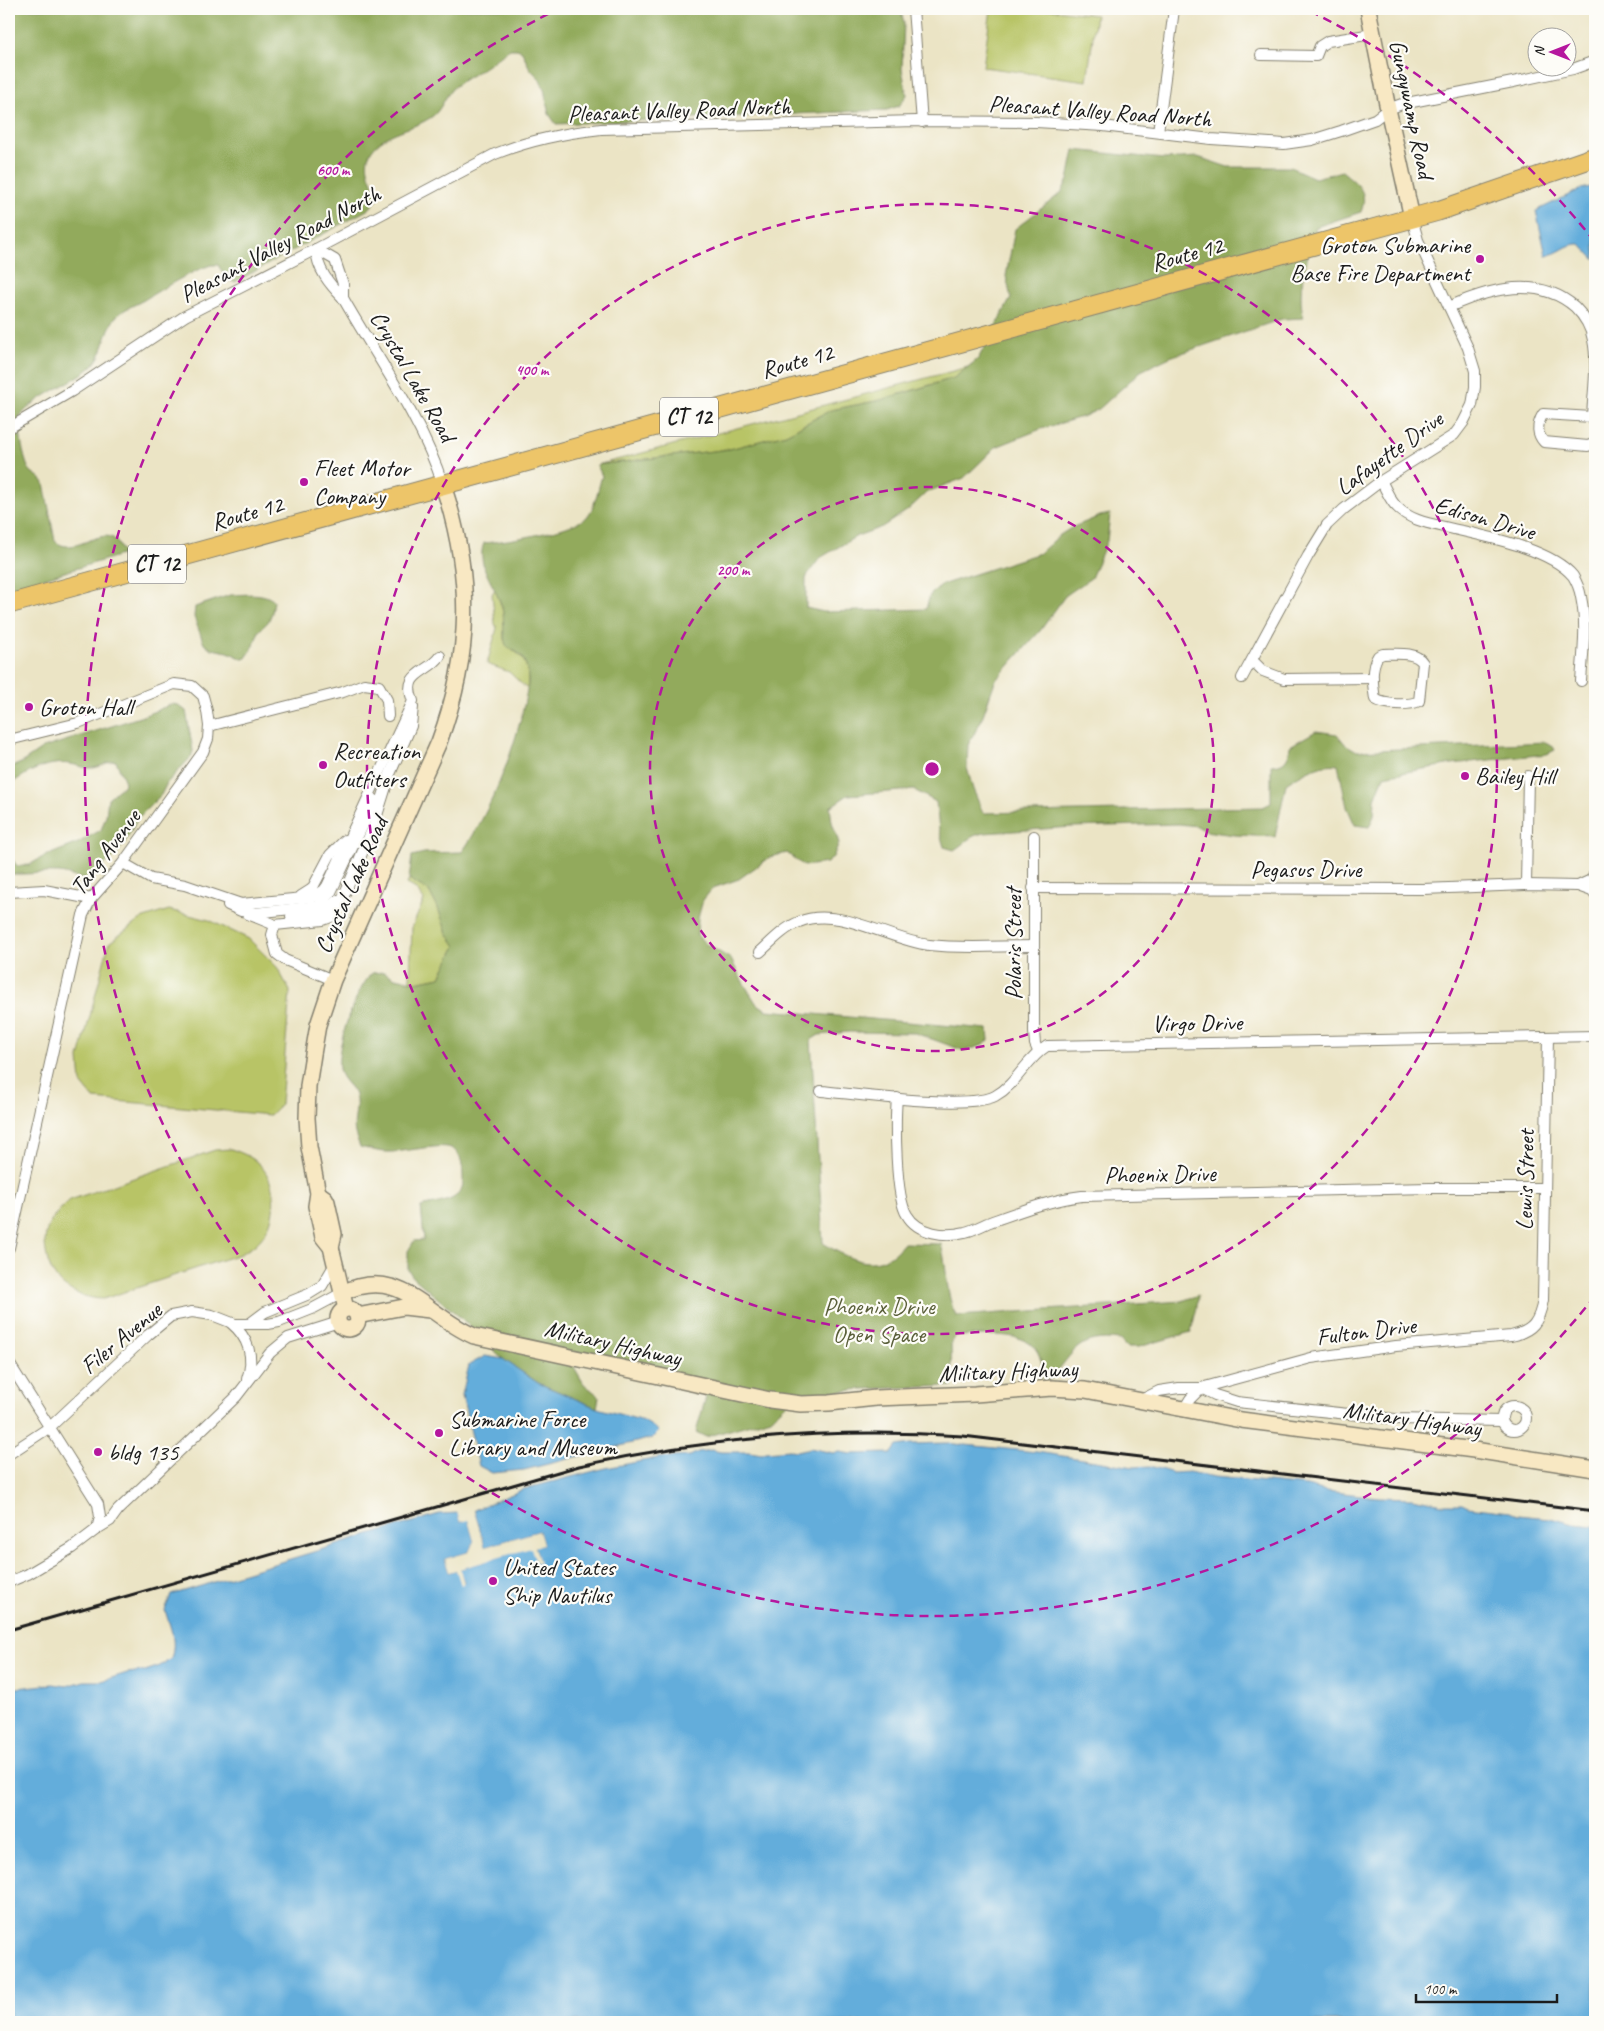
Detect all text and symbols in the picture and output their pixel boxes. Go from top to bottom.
north arrow [1526,28,1576,78]
street label: Gungywamp Road [1383,37,1442,184]
text: N [1531,45,1548,56]
street label: Pleasant Valley Road North [988,88,1213,134]
street label: Pleasant Valley Road North [567,91,792,129]
text: 600 m [317,161,351,180]
street label: Pleasant Valley Road North [175,178,386,310]
street label: Route 12 [1148,229,1228,278]
place label: Groton Submarine Base Fire Department [1290,230,1472,288]
marker: Groton Submarine Base Fire Department [1474,253,1486,265]
street label: Crystal Lake Road [363,305,464,450]
street label: Route 12 [758,336,838,385]
text: 400 m [516,361,550,380]
road number: CT 12 [660,398,718,437]
street label: Lafayette Drive [1329,403,1450,502]
place label: Fleet Motor Company [314,453,412,511]
marker: Fleet Motor Company [298,476,310,488]
street label: Route 12 [208,488,288,537]
street label: Edison Drive [1431,489,1541,547]
road number: CT 12 [128,544,186,584]
text: 200 m [717,561,751,580]
place label: Groton Hall [39,692,136,722]
marker: Groton Hall [23,701,35,713]
place label: Recreation Outfiters [333,736,421,794]
marker: Recreation Outfiters [317,759,329,771]
centre of rings [923,760,941,778]
place label: Bailey Hill [1475,761,1559,791]
marker: Bailey Hill [1459,770,1471,782]
street label: Tang Avenue [63,801,148,901]
street label: Crystal Lake Road [308,809,396,958]
street label: Pegasus Drive [1251,854,1364,884]
street label: Polaris Street [998,885,1028,1000]
street label: Virgo Drive [1152,1007,1245,1039]
street label: Lewis Street [1509,1127,1541,1231]
street label: Phoenix Drive [1104,1158,1218,1190]
park label: Phoenix Drive Open Space [823,1291,937,1349]
street label: Filer Avenue [74,1294,169,1381]
street label: Fulton Drive [1315,1310,1420,1352]
street label: Military Highway [542,1313,686,1374]
street label: Military Highway [938,1354,1080,1388]
street label: Military Highway [1341,1394,1485,1444]
place label: Submarine Force Library and Museum [449,1404,618,1462]
marker: Submarine Force Library and Museum [433,1427,445,1439]
place label: bldg 135 [108,1437,180,1467]
marker: bldg 135 [92,1446,104,1458]
place label: United States Ship Nautilus [503,1552,617,1610]
marker: United States Ship Nautilus [487,1575,499,1587]
scale bar [1416,1971,1558,2003]
text: 100 m [1424,1980,1458,1999]

